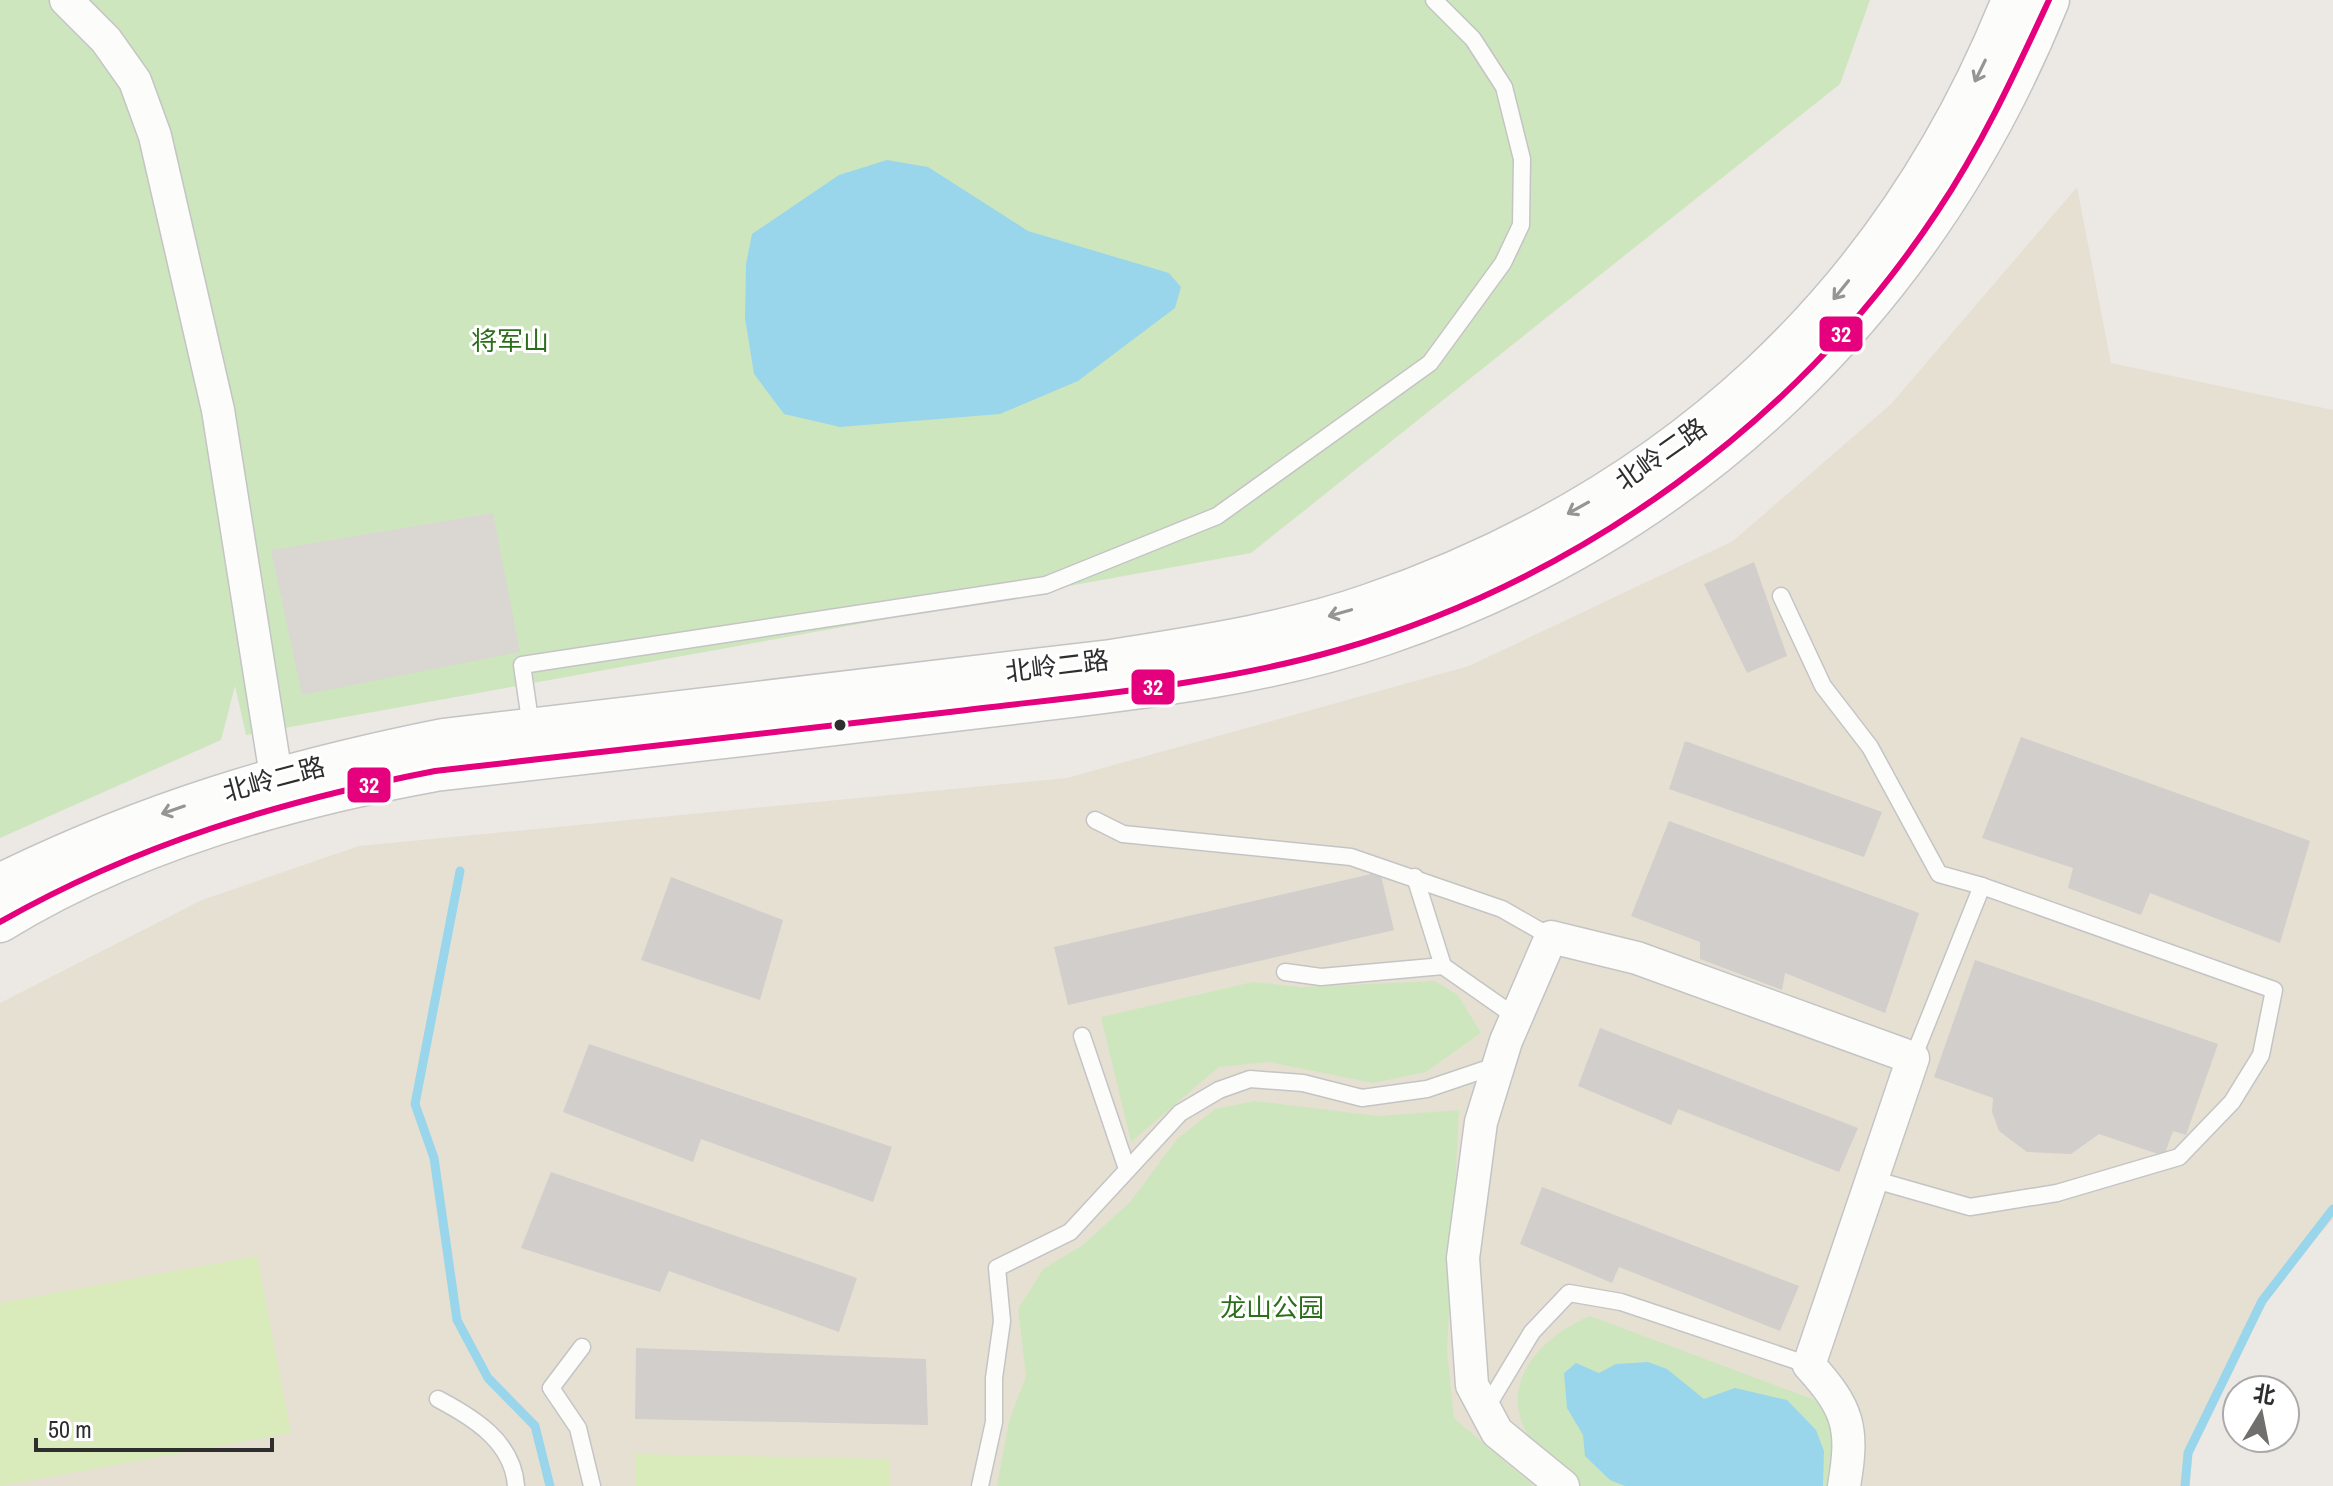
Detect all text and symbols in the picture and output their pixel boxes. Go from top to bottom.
one-way arrow [1972,59,1987,83]
one-way arrow [1832,279,1850,300]
line badge: 32 [1818,315,1864,353]
text: 32 [1831,319,1851,349]
park label: 将军山 [471,323,549,358]
street label: 北岭二路 [1608,409,1713,498]
one-way arrow [1566,500,1590,516]
one-way arrow [1328,606,1354,621]
street label: 北岭二路 [1003,642,1111,689]
line badge: 32 [1130,668,1176,706]
text: 32 [1143,672,1163,702]
unlabelled marker [832,717,848,733]
street label: 北岭二路 [219,748,329,809]
line badge: 32 [346,766,392,804]
text: 32 [359,770,379,800]
one-way arrow [161,803,186,818]
park label: 龙山公园 [1220,1290,1324,1325]
north arrow [2221,1374,2301,1454]
text: 北 [2251,1378,2278,1411]
scale bar [36,1402,272,1452]
text: 50 m [48,1413,92,1445]

